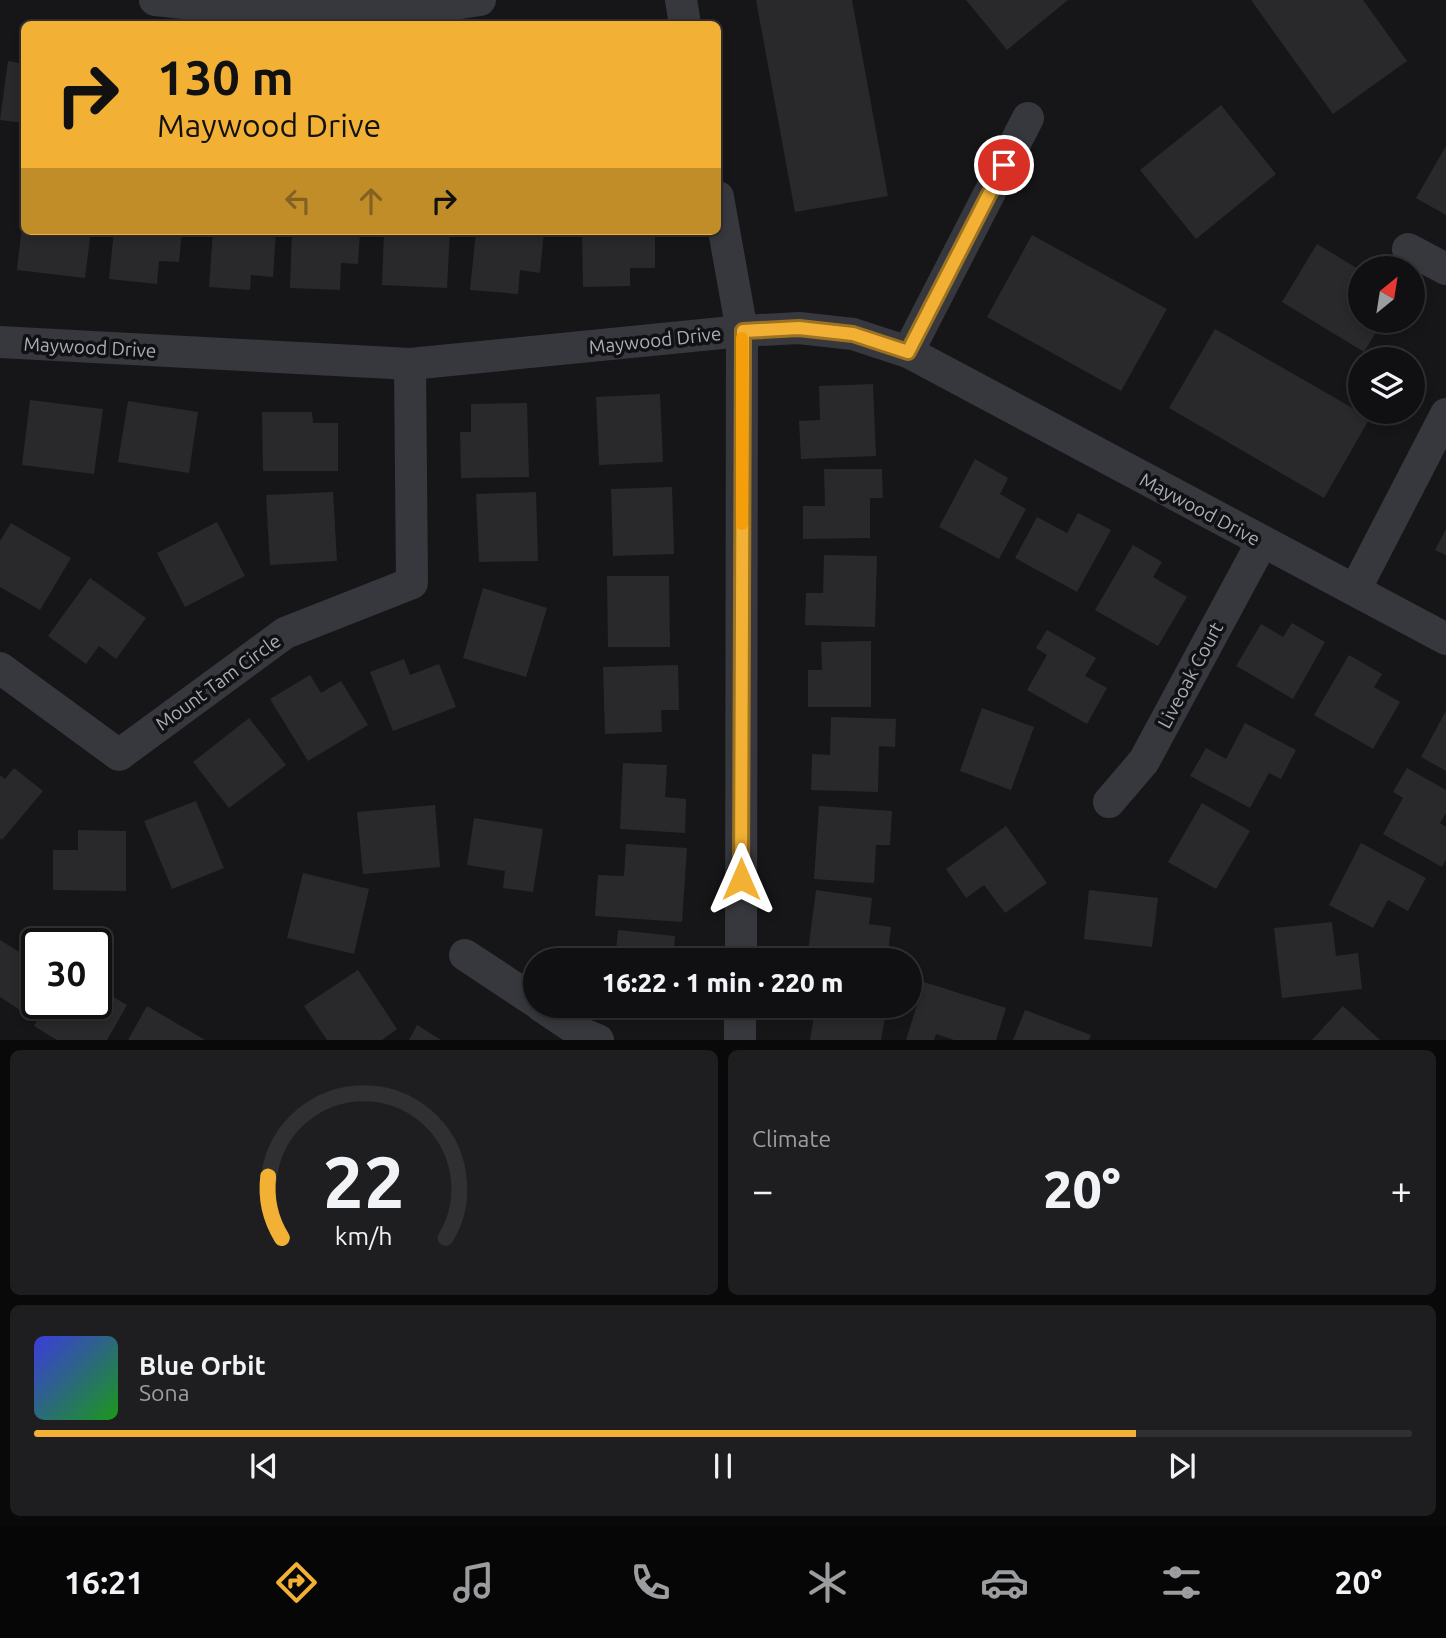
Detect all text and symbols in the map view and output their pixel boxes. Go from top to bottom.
icon: right [42,49,133,140]
text: 130 m [157,49,294,104]
text: Maywood Drive [157,107,381,143]
pin [974,135,1034,195]
icon: arrive [985,146,1023,184]
icon: left [279,182,317,220]
icon: ahead [352,182,390,220]
icon: right [425,182,463,220]
north arrow [1348,256,1424,332]
map controls [1348,256,1425,424]
street label: Maywood Drive [588,322,722,358]
street label: Maywood Drive [23,333,157,361]
button: layers [1348,347,1425,424]
street label: Maywood Drive [1136,468,1264,550]
street label: Liveoak Court [1153,618,1227,732]
street label: Mount Tam Circle [151,629,285,735]
position arrow [704,842,778,916]
speed limit sign: 30 [21,928,112,1019]
text: 16:22 · 1 min · 220 m [602,968,843,997]
text: Climate [752,1126,831,1151]
text: 22 [323,1141,405,1223]
text: 20° [1043,1160,1121,1218]
text: − [752,1169,773,1211]
text: + [1391,1169,1412,1211]
text: km/h [335,1222,393,1250]
text: Blue Orbit [139,1351,266,1380]
text: Sona [139,1380,189,1405]
icon: previous [245,1447,283,1485]
icon: pause [704,1447,742,1485]
icon: next [1163,1447,1201,1485]
icon: directions [272,1558,321,1607]
icon: music [449,1558,498,1607]
icon: phone [626,1558,675,1607]
icon: climate [803,1558,852,1607]
icon: car [980,1558,1029,1607]
icon: filters [1157,1558,1206,1607]
text: 16:21 [64,1564,144,1600]
text: 20° [1335,1564,1382,1600]

